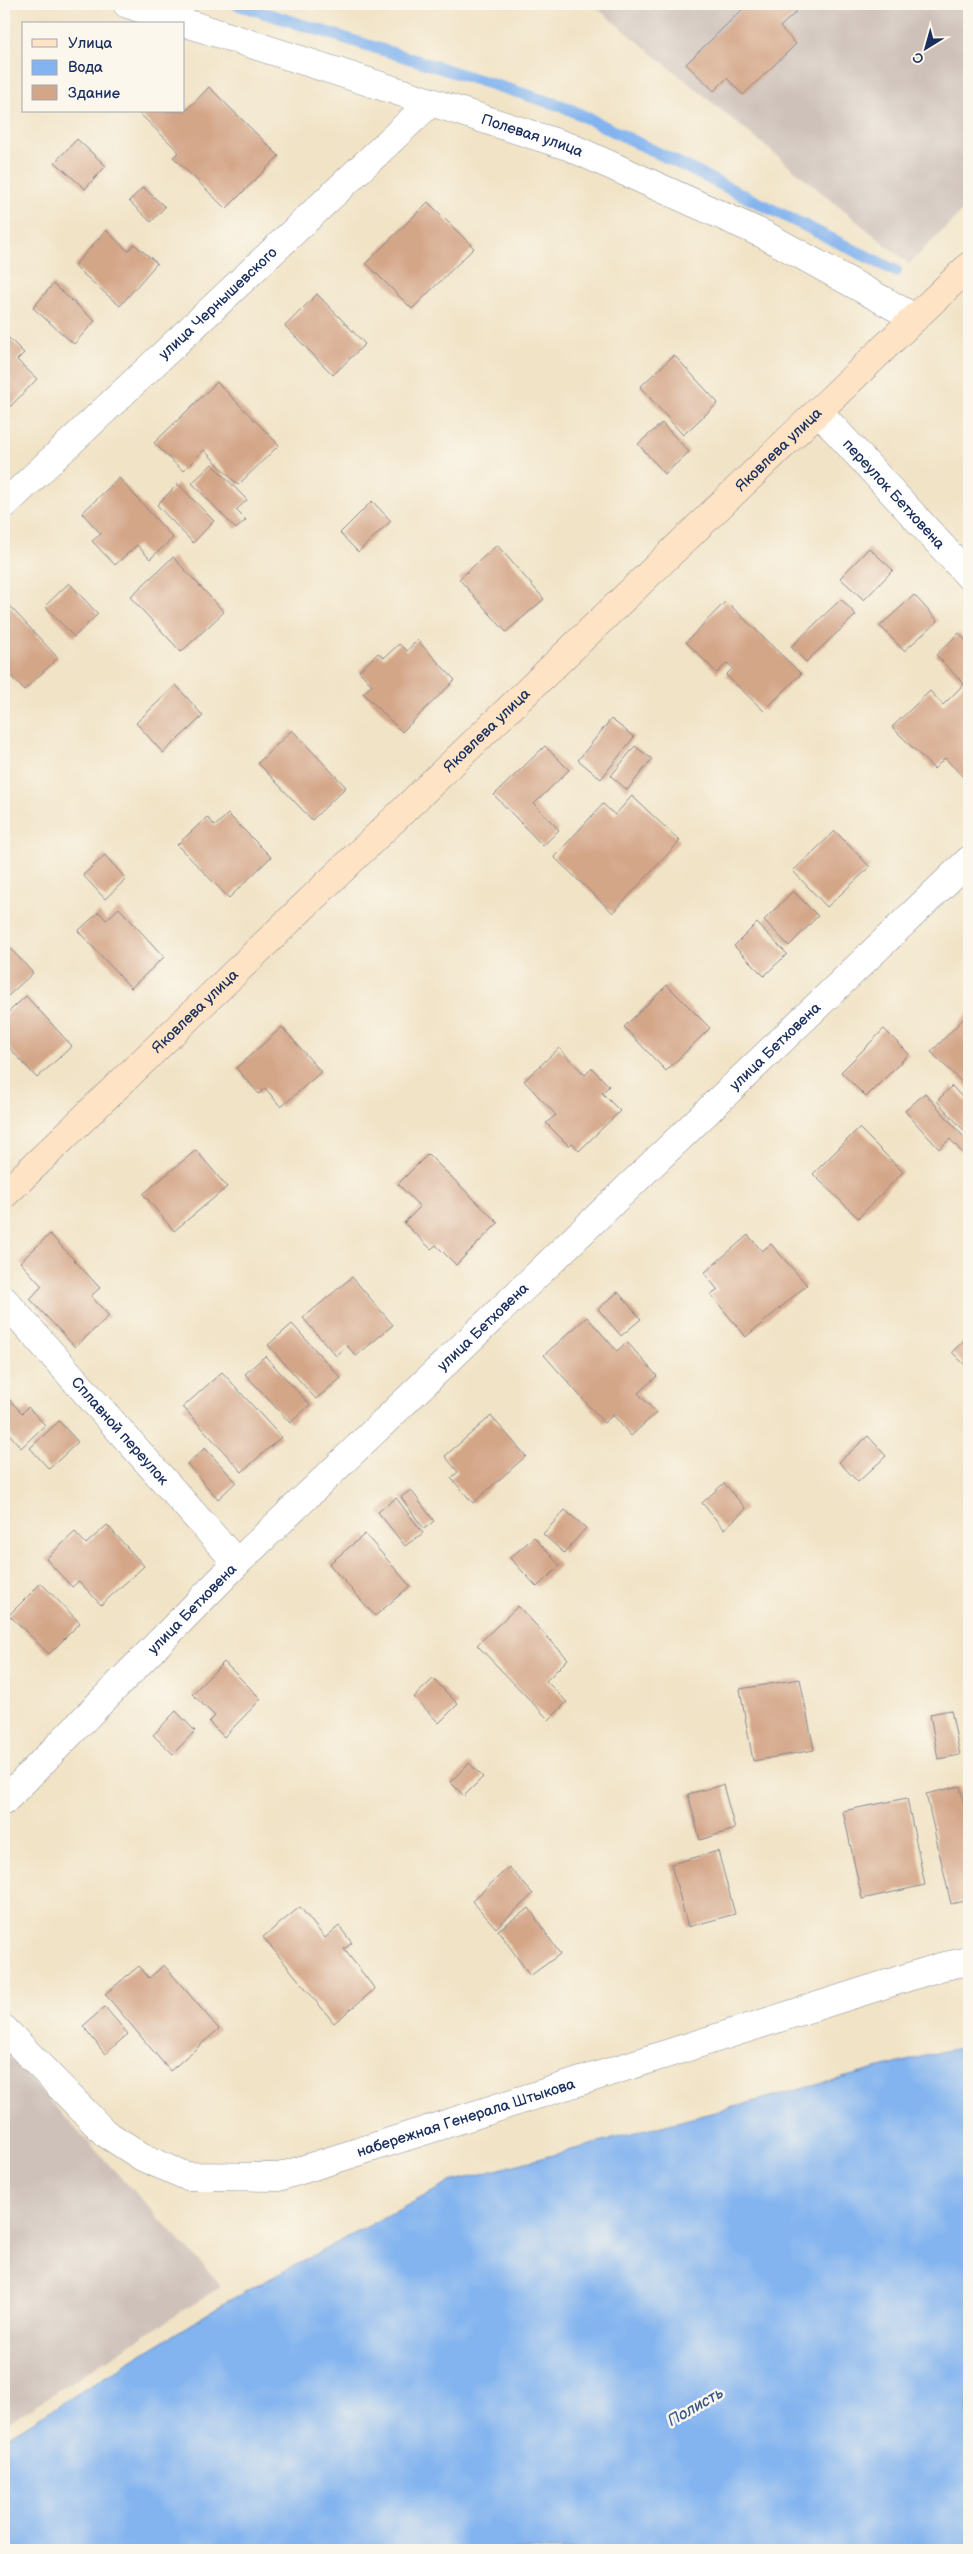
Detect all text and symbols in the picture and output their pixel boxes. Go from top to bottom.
legend [22,22,185,112]
north arrow [900,22,950,72]
text: Улица [68,34,113,53]
text: С [909,48,927,68]
text: Вода [68,58,103,77]
text: Здание [68,84,120,103]
street label: Полевая улица [479,110,586,162]
street label: улица Чернышевского [155,243,281,364]
street label: Яковлева улица [731,404,826,496]
street label: переулок Бетховена [838,435,949,554]
street label: Яковлева улица [440,685,534,777]
street label: Яковлева улица [148,965,243,1058]
street label: улица Бетховена [726,998,825,1095]
street label: улица Бетховена [434,1279,533,1375]
street label: Сплавной переулок [67,1373,173,1489]
street label: улица Бетховена [144,1560,241,1658]
street label: набережная Генерала Штыкова [354,2075,578,2162]
water label: Полисть [664,2384,727,2431]

